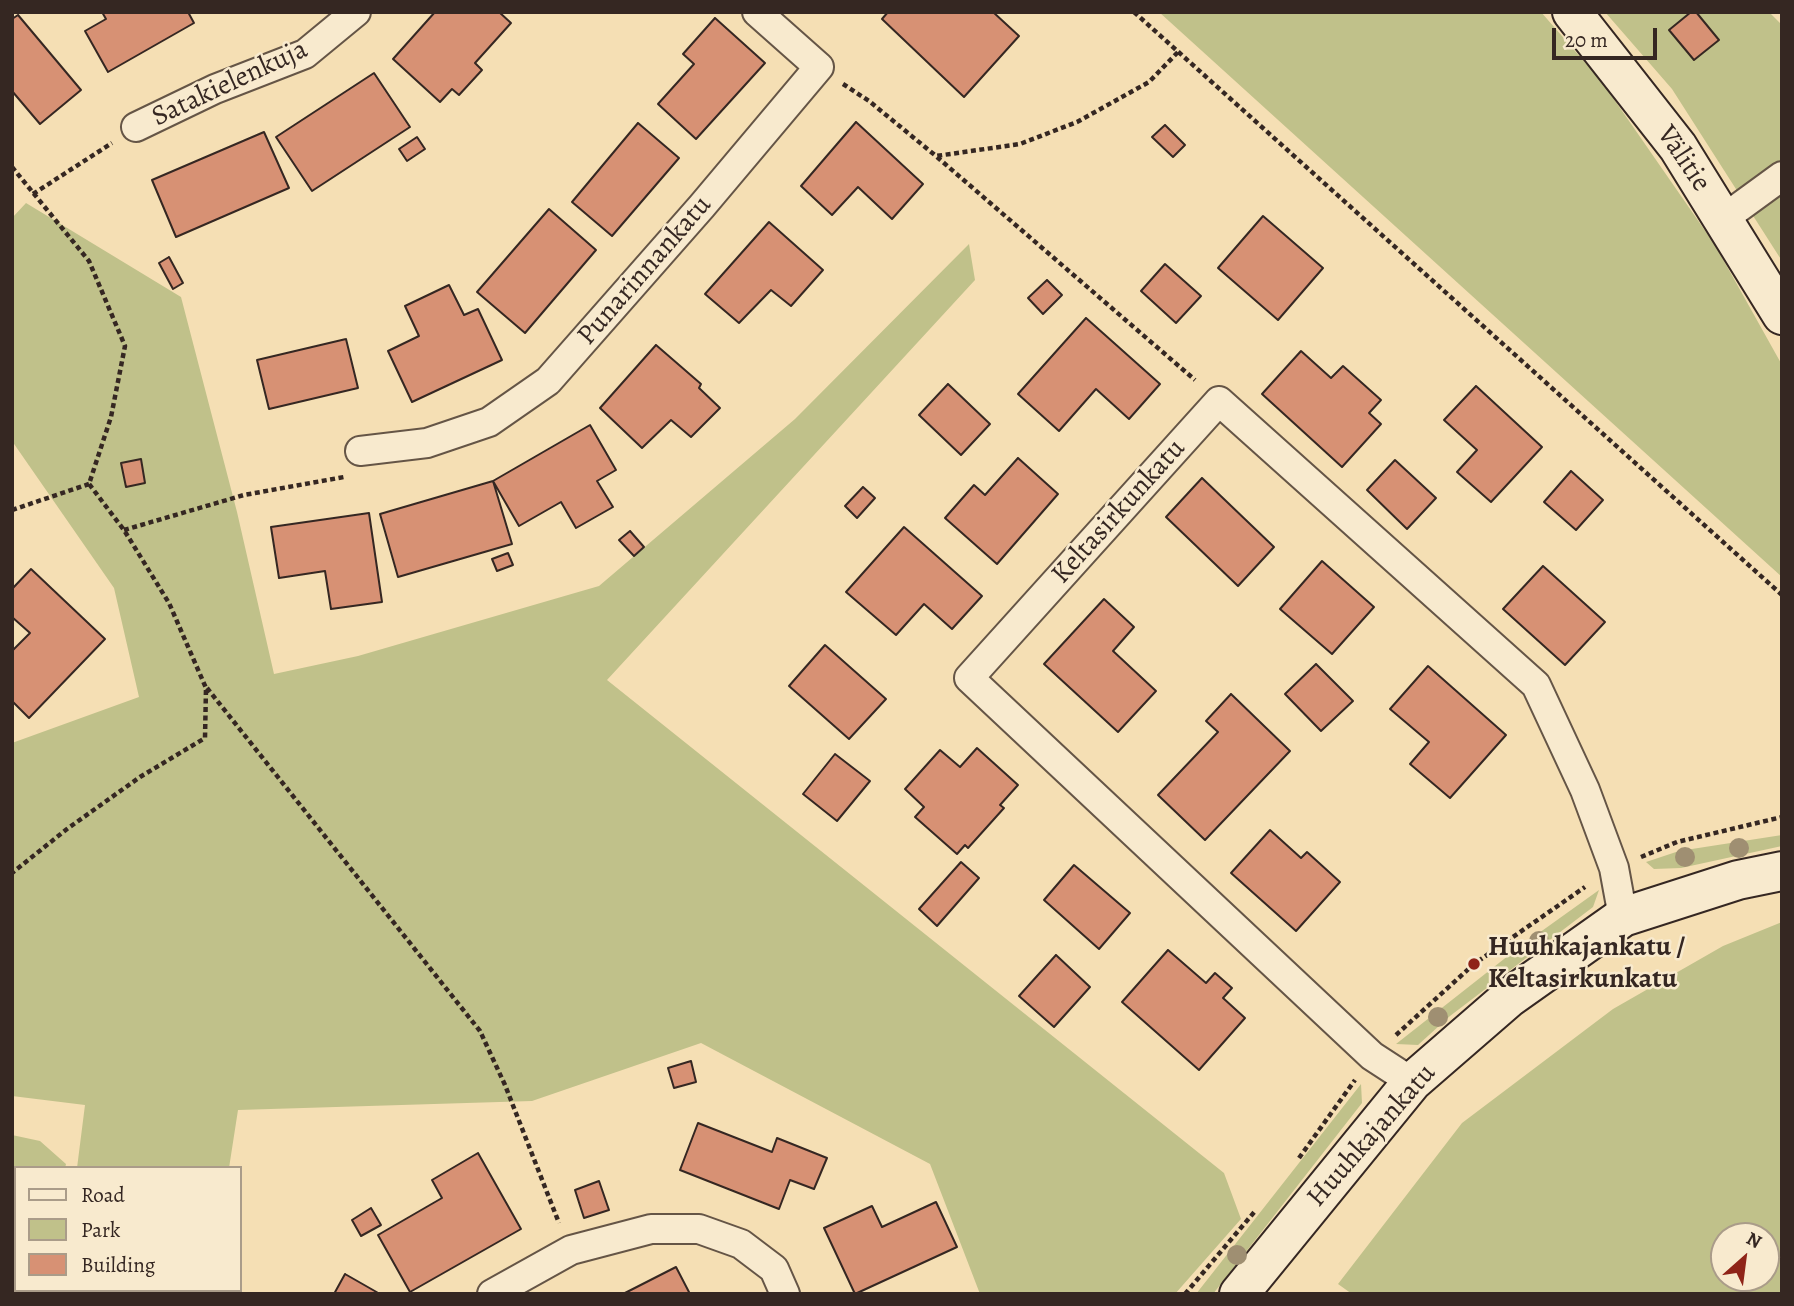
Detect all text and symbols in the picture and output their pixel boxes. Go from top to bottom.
scale bar [1556,14,1661,58]
text: 20 m [1565,26,1608,54]
street label: Satakielenkuja [147,33,313,135]
street label: Välitie [1649,120,1717,198]
street label: Punarinnankatu [571,189,719,353]
street label: Keltasirkunkatu [1045,433,1193,591]
place label: Huuhkajankatu / Keltasirkunkatu [1488,931,1685,997]
marker: Huuhkajankatu / Keltasirkunkatu [1466,956,1482,972]
street label: Huuhkajankatu [1301,1057,1443,1215]
legend [14,1166,242,1292]
text: Road [81,1181,125,1209]
text: Park [81,1216,120,1244]
north arrow [1710,1222,1780,1292]
text: N [1742,1225,1766,1255]
text: Building [81,1251,155,1279]

